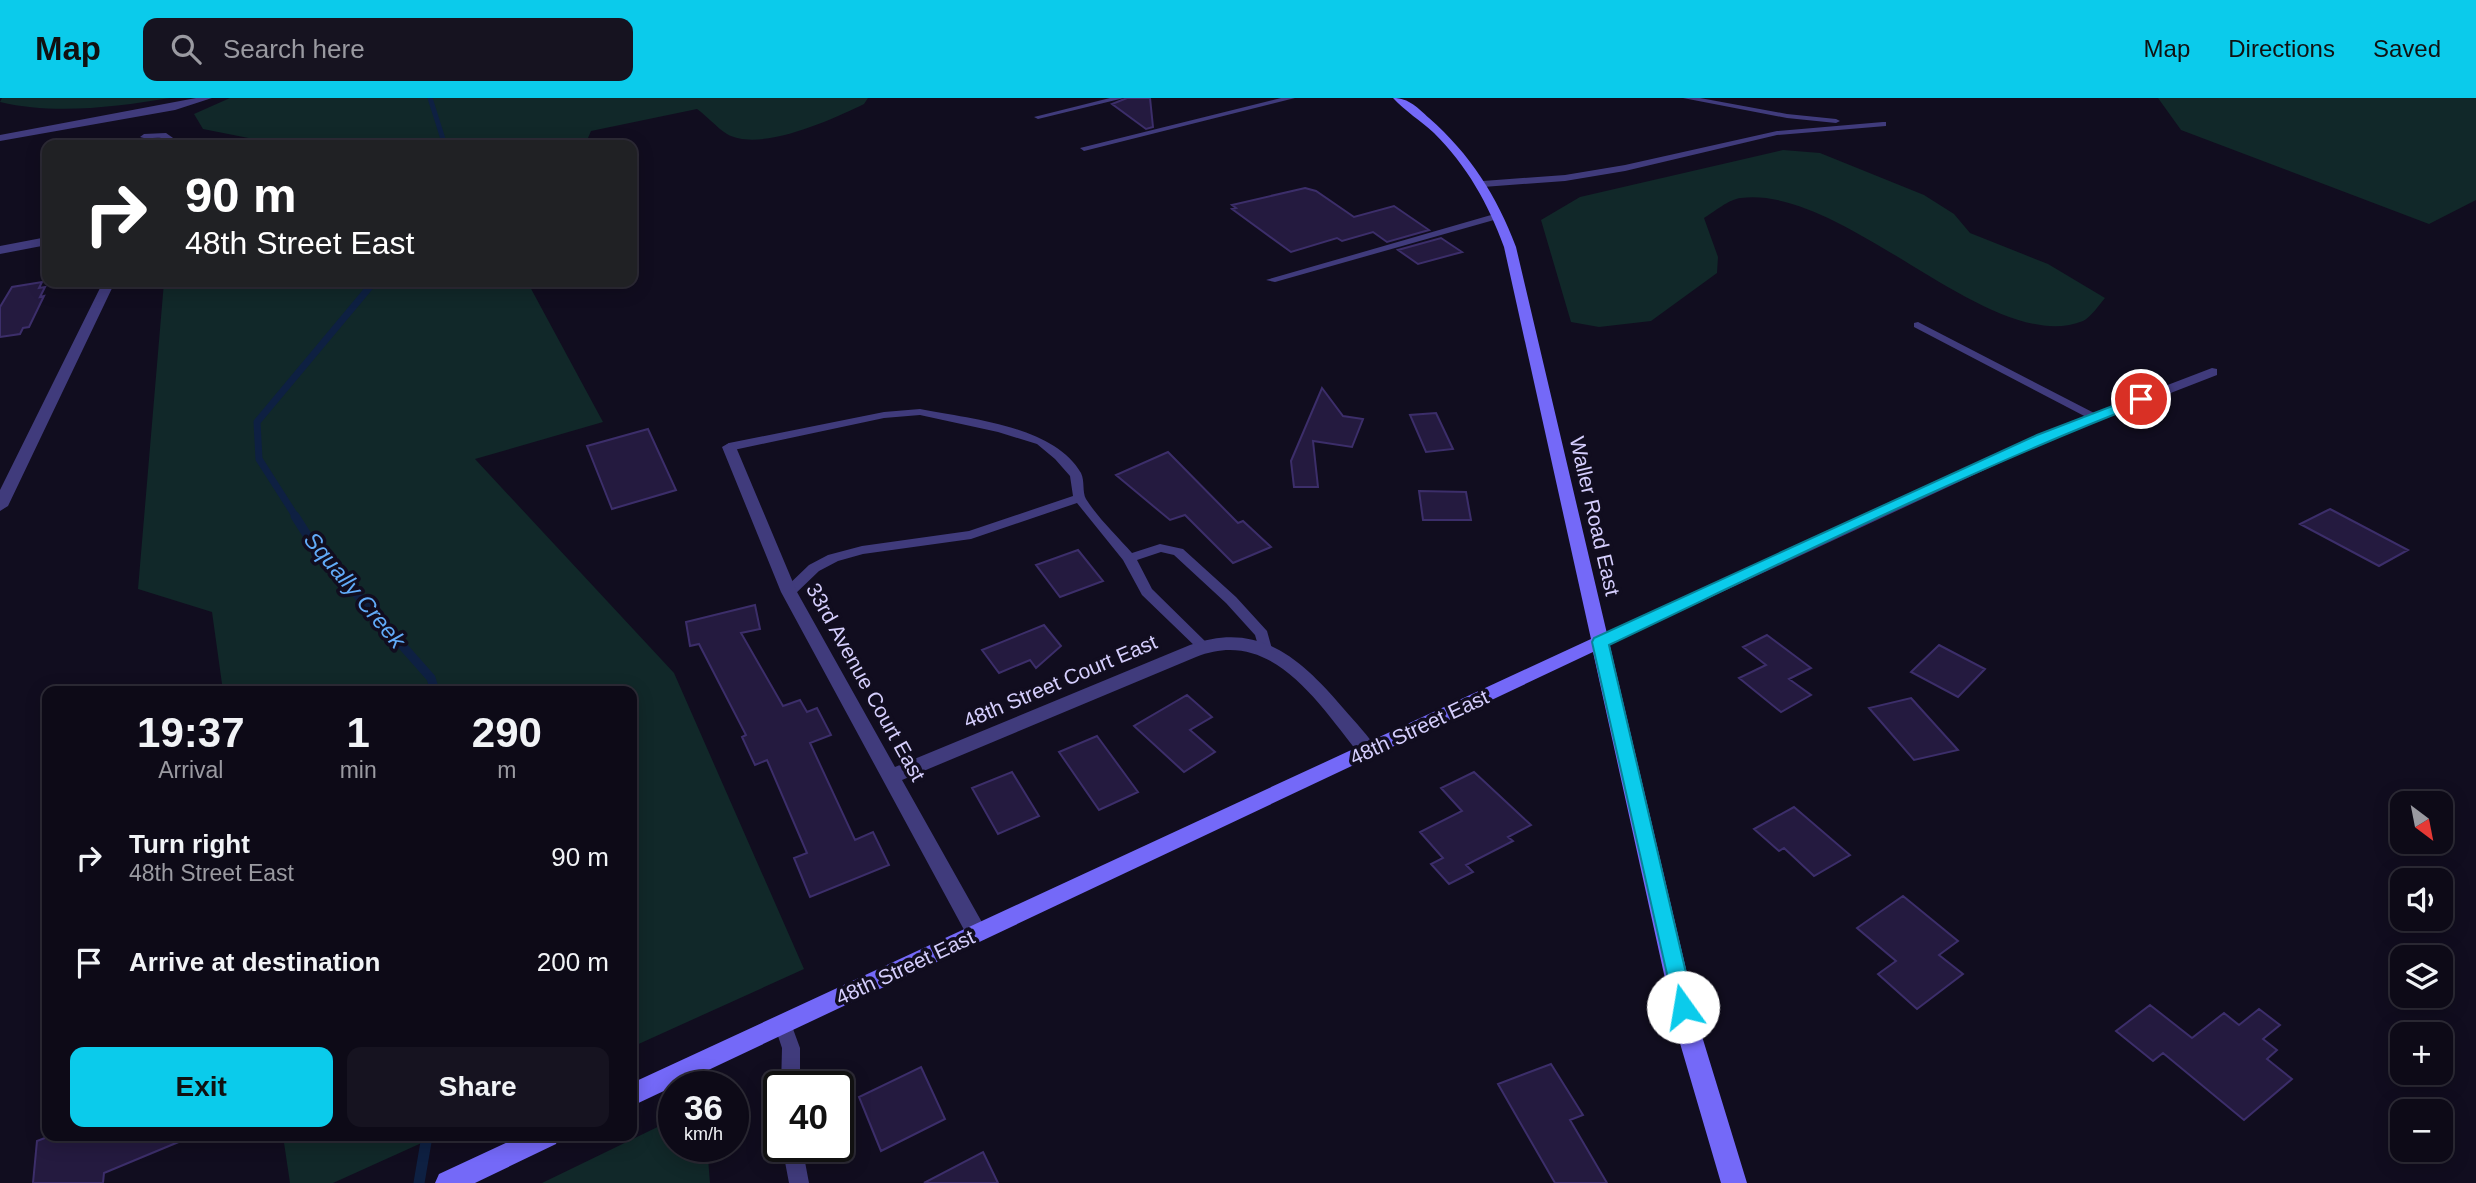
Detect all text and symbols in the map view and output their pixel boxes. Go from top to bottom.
search box [143,18,633,81]
text: Map [35,30,101,67]
icon: search [167,30,205,68]
text: Search here [223,34,365,64]
text: Map [2144,35,2190,62]
text: Directions [2228,35,2335,62]
text: Saved [2373,35,2441,62]
icon: right [70,168,161,259]
text: 90 m [185,168,297,222]
text: 48th Street East [185,225,414,261]
pin [2111,369,2171,429]
icon: arrive [2122,380,2160,418]
street label: Waller Road East [1566,434,1625,598]
water label: Squally Creek [299,527,412,654]
street label: 33rd Avenue Court East [802,579,930,785]
street label: 48th Street Court East [960,630,1160,732]
street label: 48th Street East [1346,685,1492,769]
text: 19:37 [137,709,245,756]
text: 1 [346,709,370,756]
text: 290 [472,709,542,756]
text: Arrival [158,757,223,783]
text: min [340,757,377,783]
text: m [497,757,516,783]
north arrow [2390,791,2454,854]
map controls [2390,791,2453,1162]
text: Turn right [129,829,250,859]
icon: right [70,839,108,877]
text: 90 m [551,842,609,872]
text: 48th Street East [129,860,294,886]
button: sound [2390,868,2453,931]
street label: 48th Street East [832,925,978,1009]
icon: arrive [70,944,108,982]
button: layers [2390,945,2453,1008]
text: Arrive at destination [129,947,380,977]
text: 200 m [537,947,609,977]
position arrow [1646,970,1720,1044]
button: + [2390,1022,2453,1085]
button: Exit [70,1047,333,1127]
button: Share [347,1047,609,1127]
speed limit sign: 40 [763,1071,854,1162]
text: 36 [684,1088,723,1127]
button: − [2390,1099,2453,1162]
text: km/h [684,1124,723,1144]

